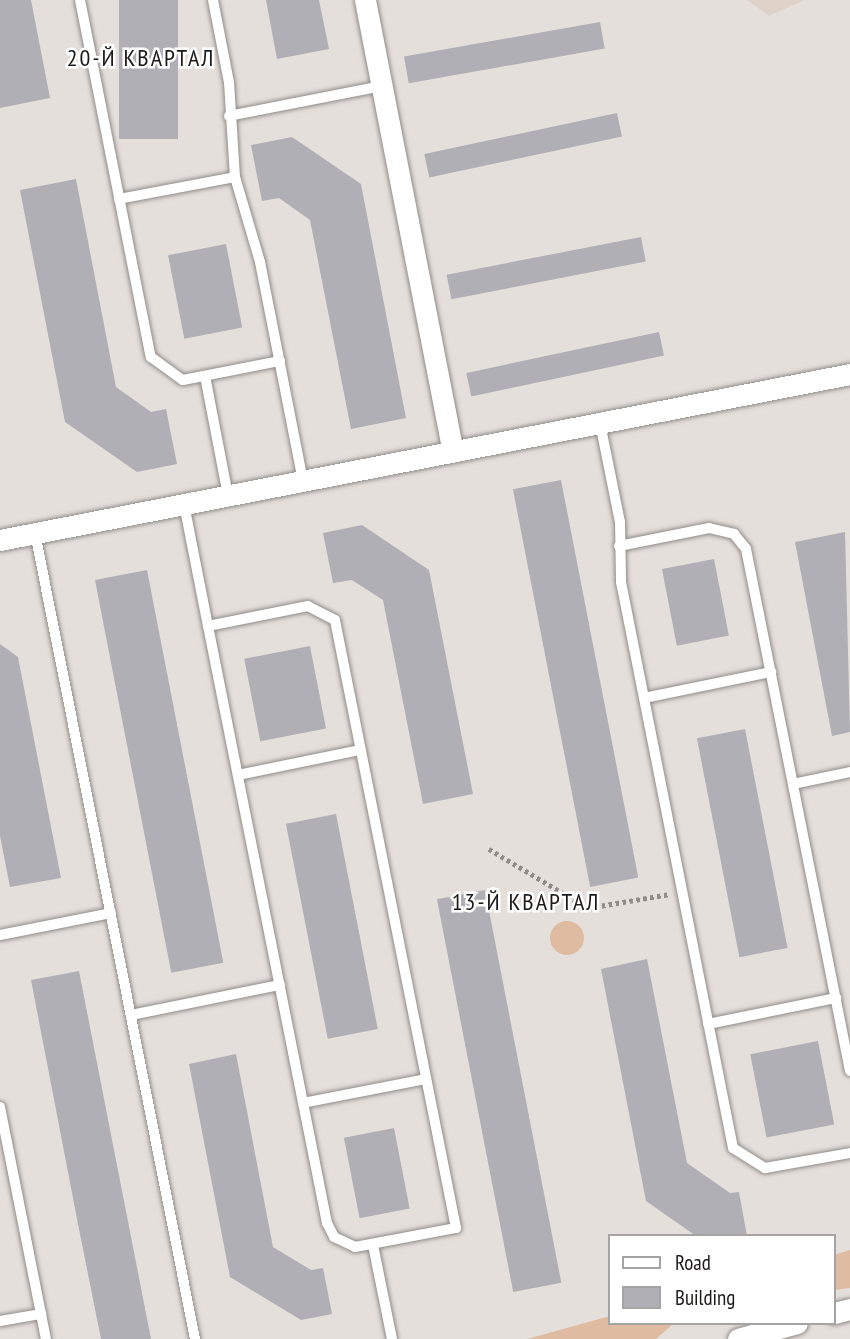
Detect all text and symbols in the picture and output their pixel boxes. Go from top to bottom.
district label: 20-Й КВАРТАЛ [68,44,214,72]
district label: 13-Й КВАРТАЛ [453,888,599,916]
legend [608,1234,836,1325]
text: Road [675,1249,711,1276]
text: Building [675,1284,735,1311]

